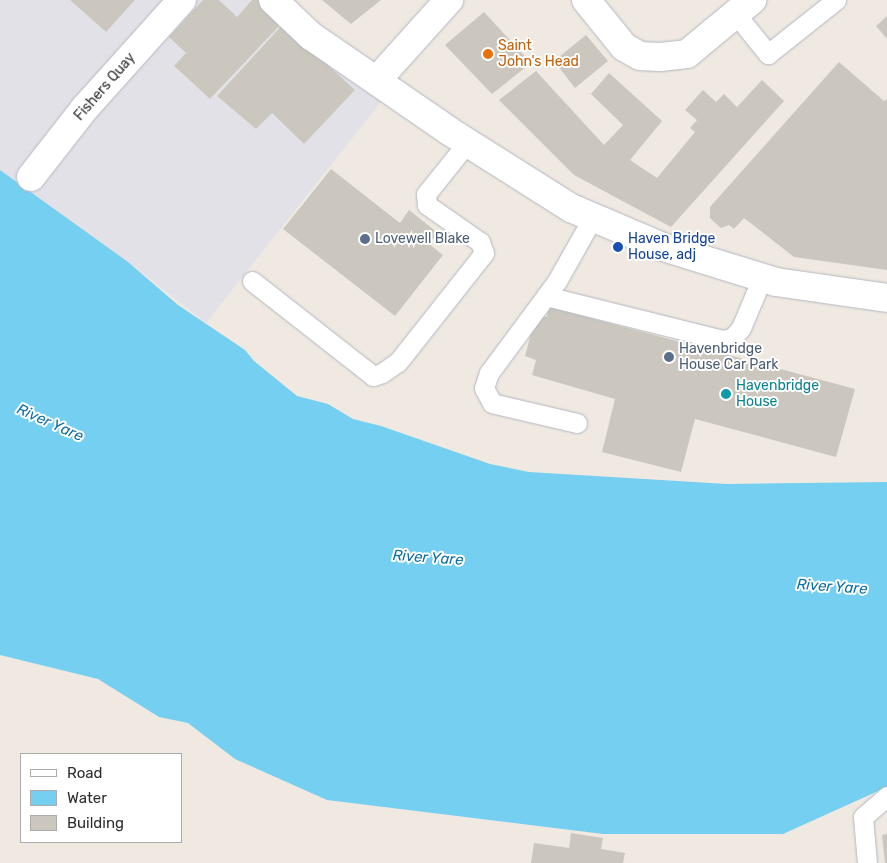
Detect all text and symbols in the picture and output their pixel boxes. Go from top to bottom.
place label: Saint John's Head [498,38,579,70]
marker: Saint John's Head [482,48,494,60]
street label: Fishers Quay [71,50,139,124]
place label: Lovewell Blake [375,231,470,247]
place label: Haven Bridge House, adj [628,231,715,264]
marker: Lovewell Blake [359,233,371,245]
marker: Haven Bridge House, adj [612,241,624,253]
place label: Havenbridge House Car Park [679,341,779,374]
marker: Havenbridge House Car Park [663,351,675,363]
place label: Havenbridge House [736,378,819,411]
marker: Havenbridge House [720,388,732,400]
water label: River Yare [14,400,86,446]
water label: River Yare [392,547,464,569]
water label: River Yare [796,576,868,598]
legend [20,753,182,843]
text: Road [67,764,103,782]
text: Water [67,789,107,807]
text: Building [67,814,124,832]

